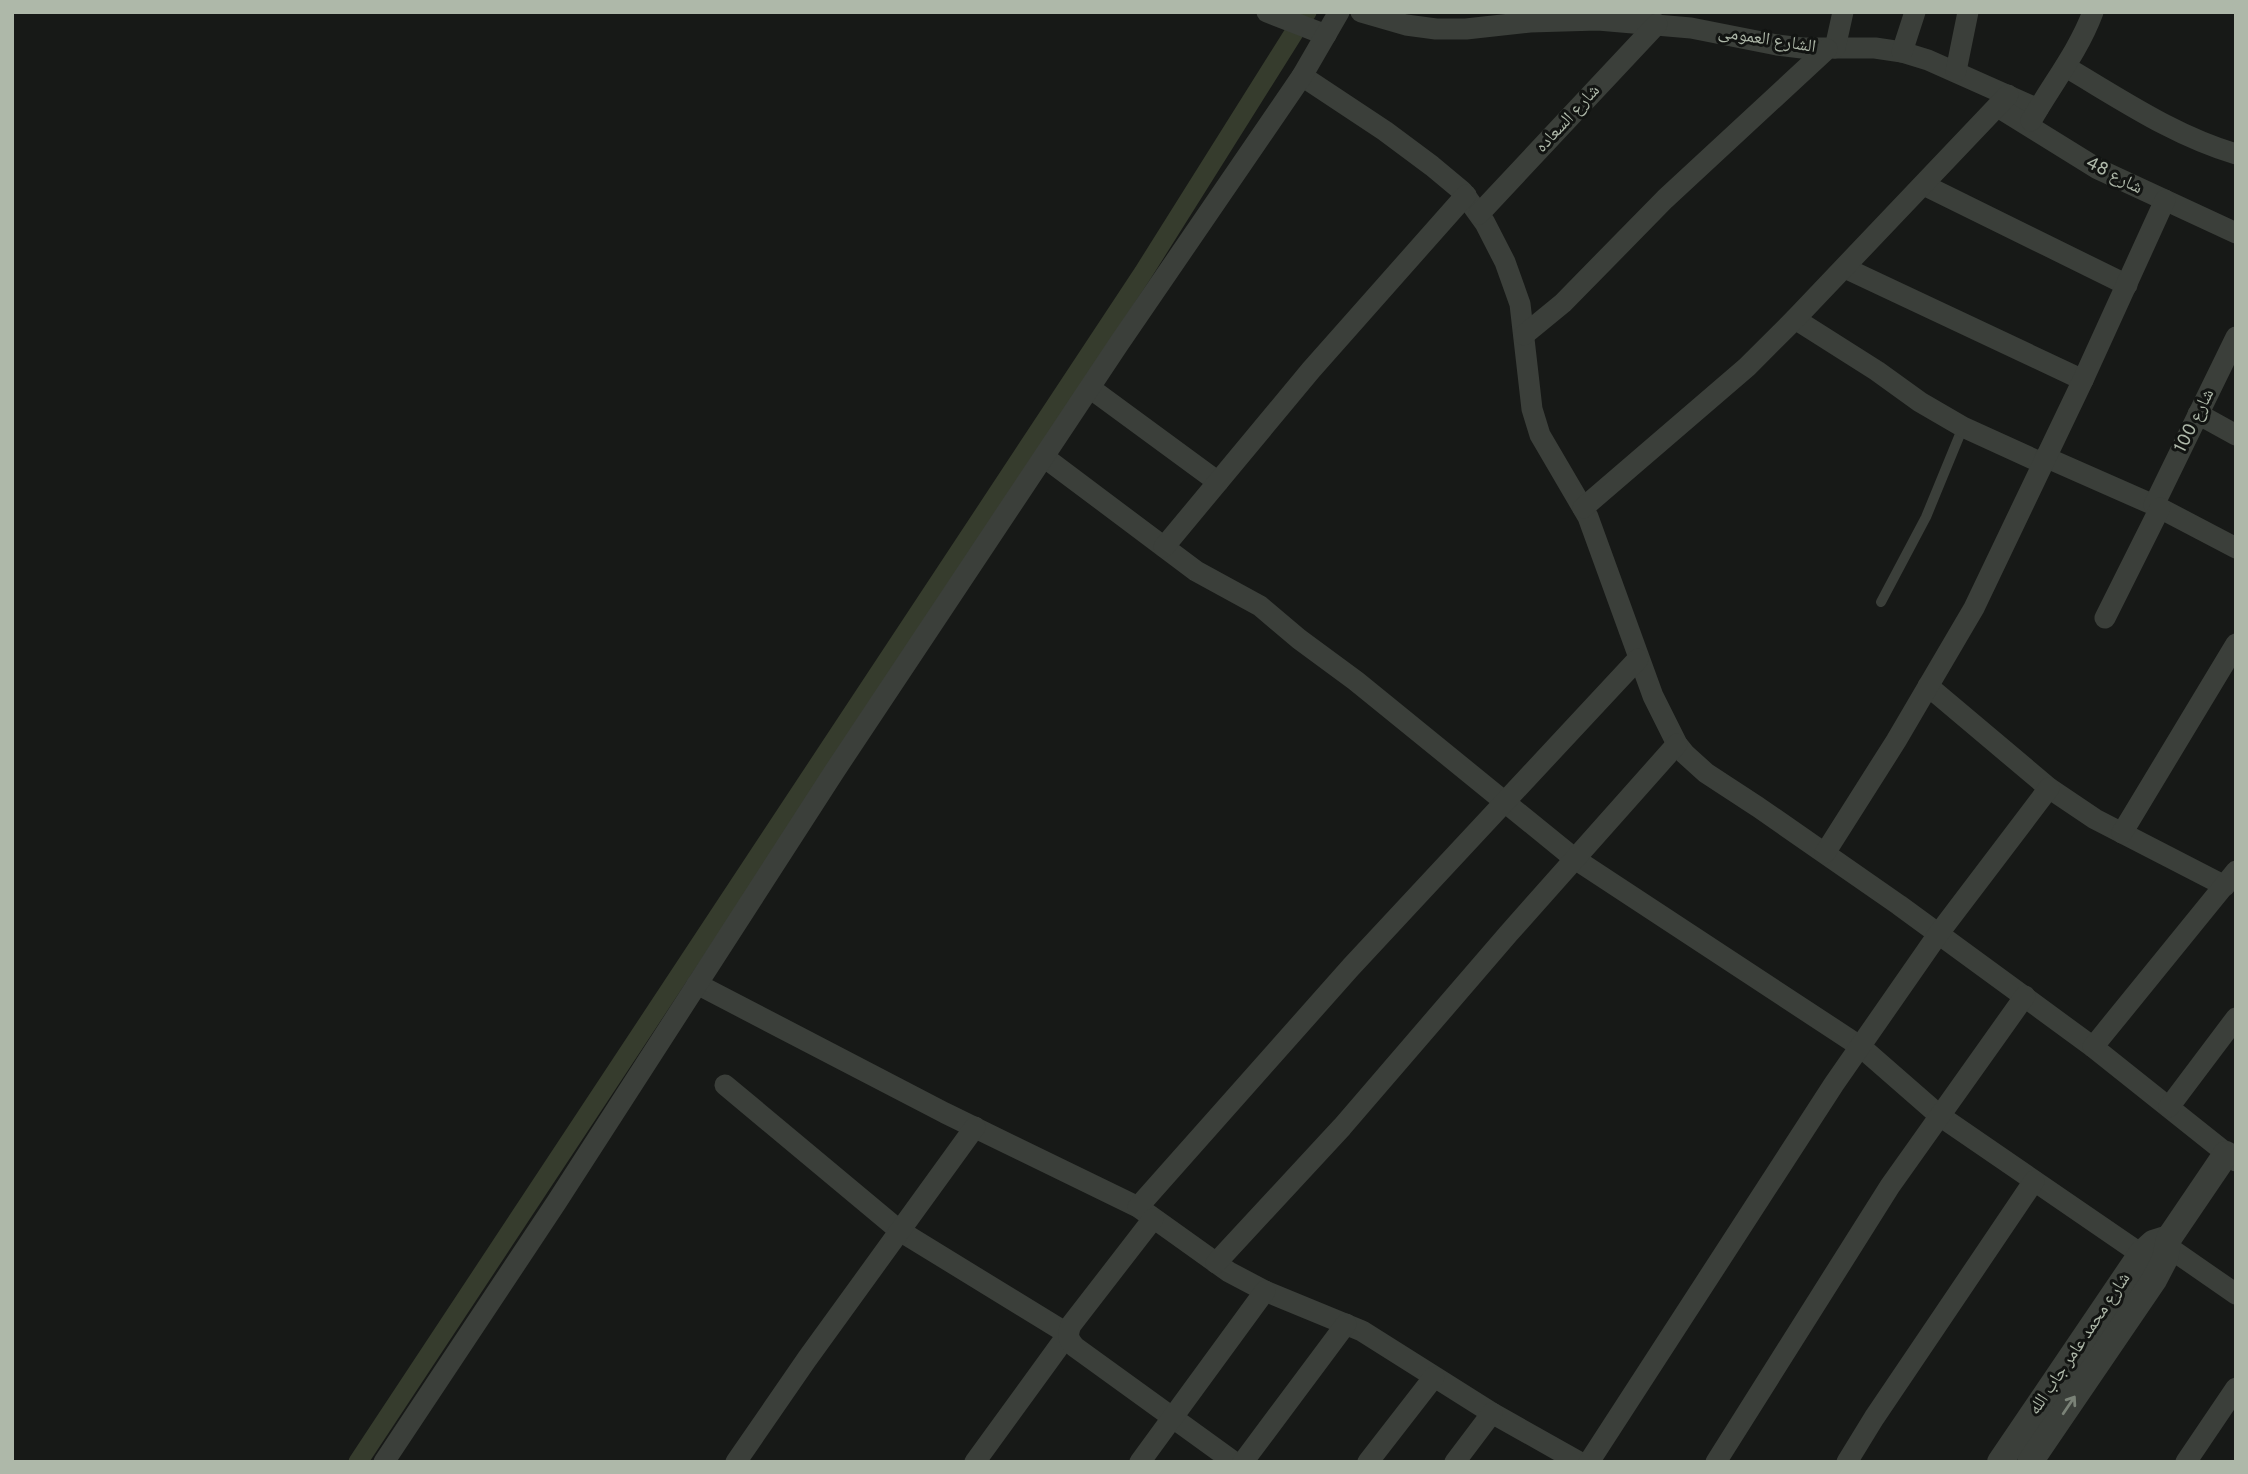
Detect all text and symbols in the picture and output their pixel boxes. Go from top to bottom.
street label: الشارع العمومى [1716,21,1818,59]
street label: شارع السعاده [1531,80,1605,158]
street label: شارع 48 [2082,152,2146,200]
street label: شارع 100 [2170,385,2220,457]
street label: شارع محمد عامر جاب الله [2024,1268,2136,1420]
one-way arrow [2061,1396,2076,1415]

